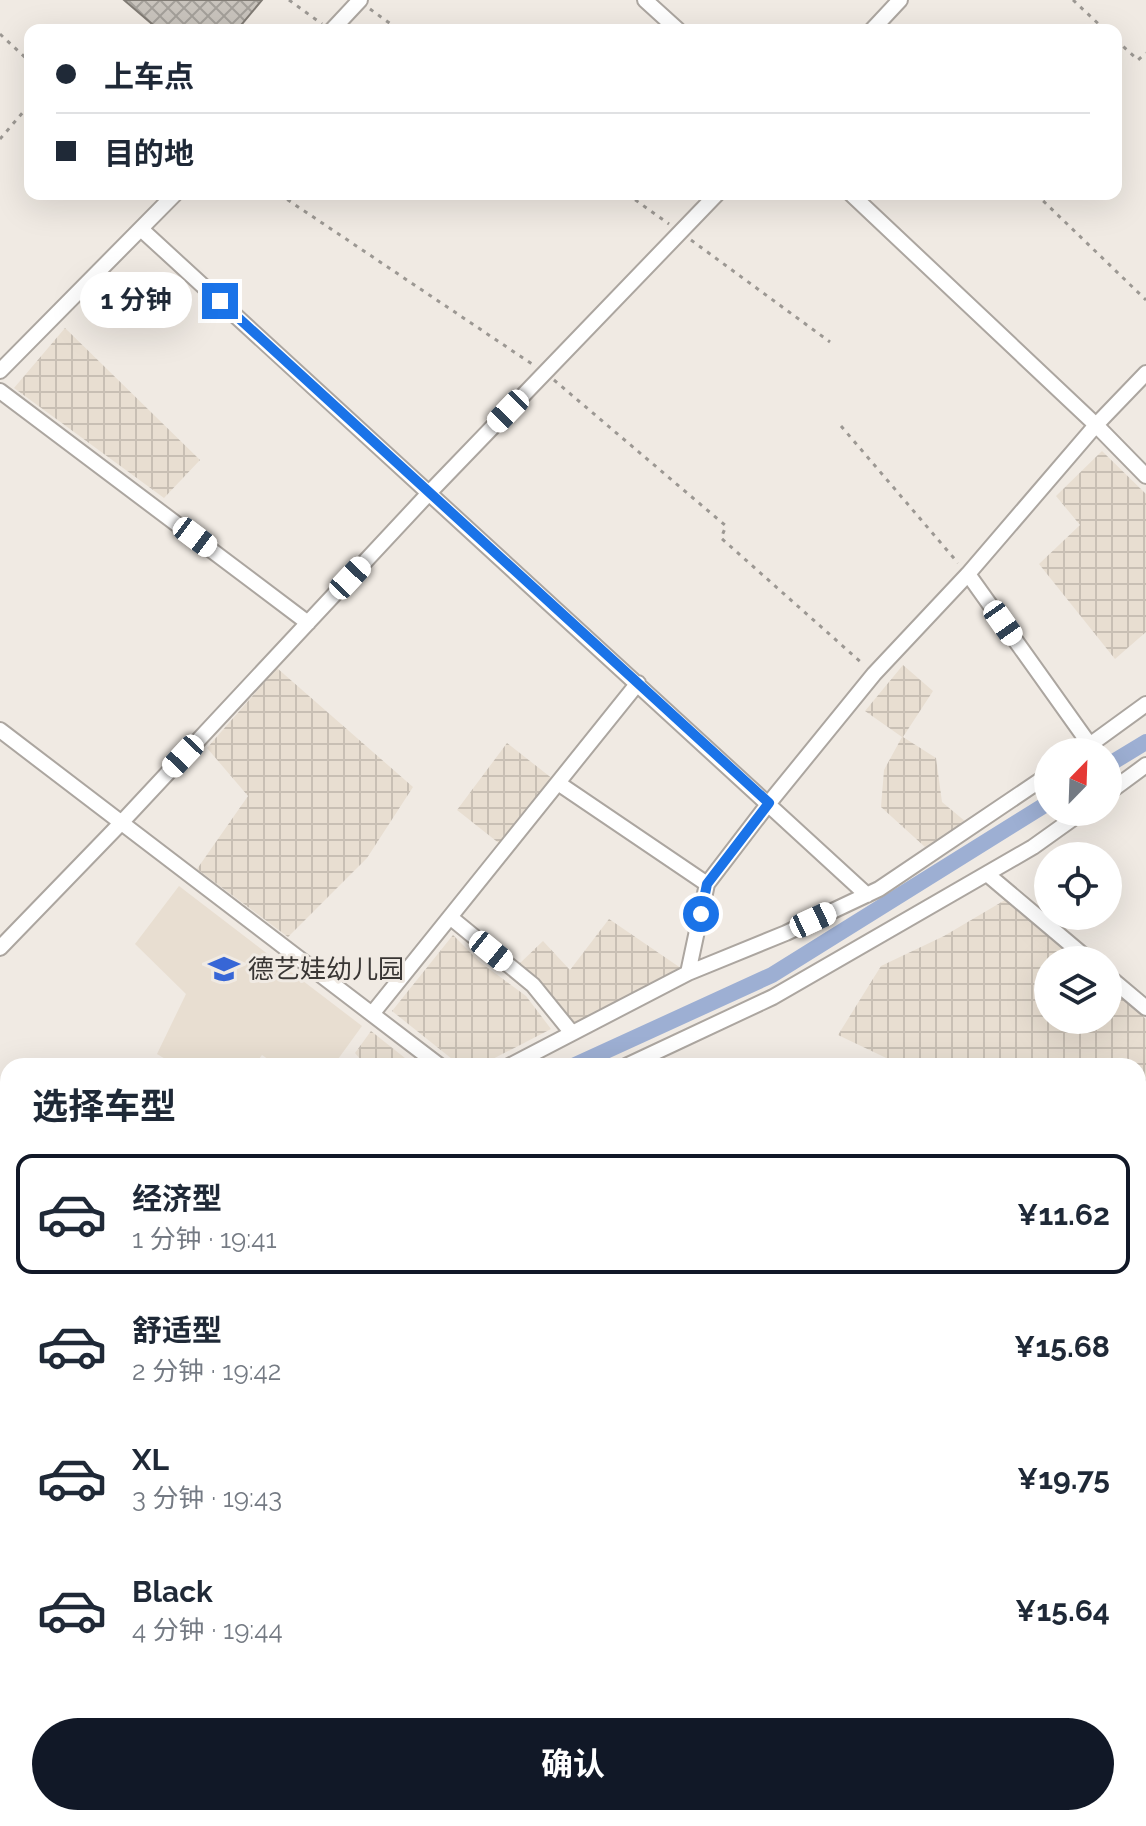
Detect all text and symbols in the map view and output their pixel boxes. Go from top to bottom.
text: 上车点 [104,59,194,94]
text: 目的地 [104,136,194,171]
callout: 1 分钟 [80,273,192,329]
route end [202,283,238,319]
text: 1 分钟 [100,285,172,315]
car [483,385,533,437]
car [169,513,221,561]
car [325,552,375,604]
car [979,596,1027,650]
car [158,730,208,782]
north arrow [1034,738,1122,826]
map controls [1034,738,1122,1034]
button: locate [1034,842,1122,930]
route start [683,896,719,932]
car [786,899,840,941]
car [465,927,517,975]
button: layers [1034,946,1122,1034]
school or university icon: 德艺娃幼儿园 [207,952,241,986]
place label: 德艺娃幼儿园 [248,954,404,984]
text: 选择车型 [32,1085,176,1127]
icon: car [36,1178,108,1250]
text: 经济型 [132,1181,222,1216]
text: ¥11.62 [1017,1197,1110,1232]
text: 1 分钟 · 19:41 [132,1224,277,1254]
icon: car [36,1310,108,1382]
text: 舒适型 [132,1313,222,1348]
text: ¥15.68 [1014,1329,1110,1364]
text: 2 分钟 · 19:42 [132,1356,281,1386]
icon: car [36,1442,108,1514]
text: XL [132,1442,169,1477]
text: ¥19.75 [1017,1461,1110,1496]
text: 3 分钟 · 19:43 [132,1483,282,1513]
icon: car [36,1574,108,1646]
text: Black [132,1574,213,1609]
text: ¥15.64 [1015,1593,1110,1628]
text: 4 分钟 · 19:44 [132,1615,283,1645]
button: 确认 [32,1718,1114,1810]

